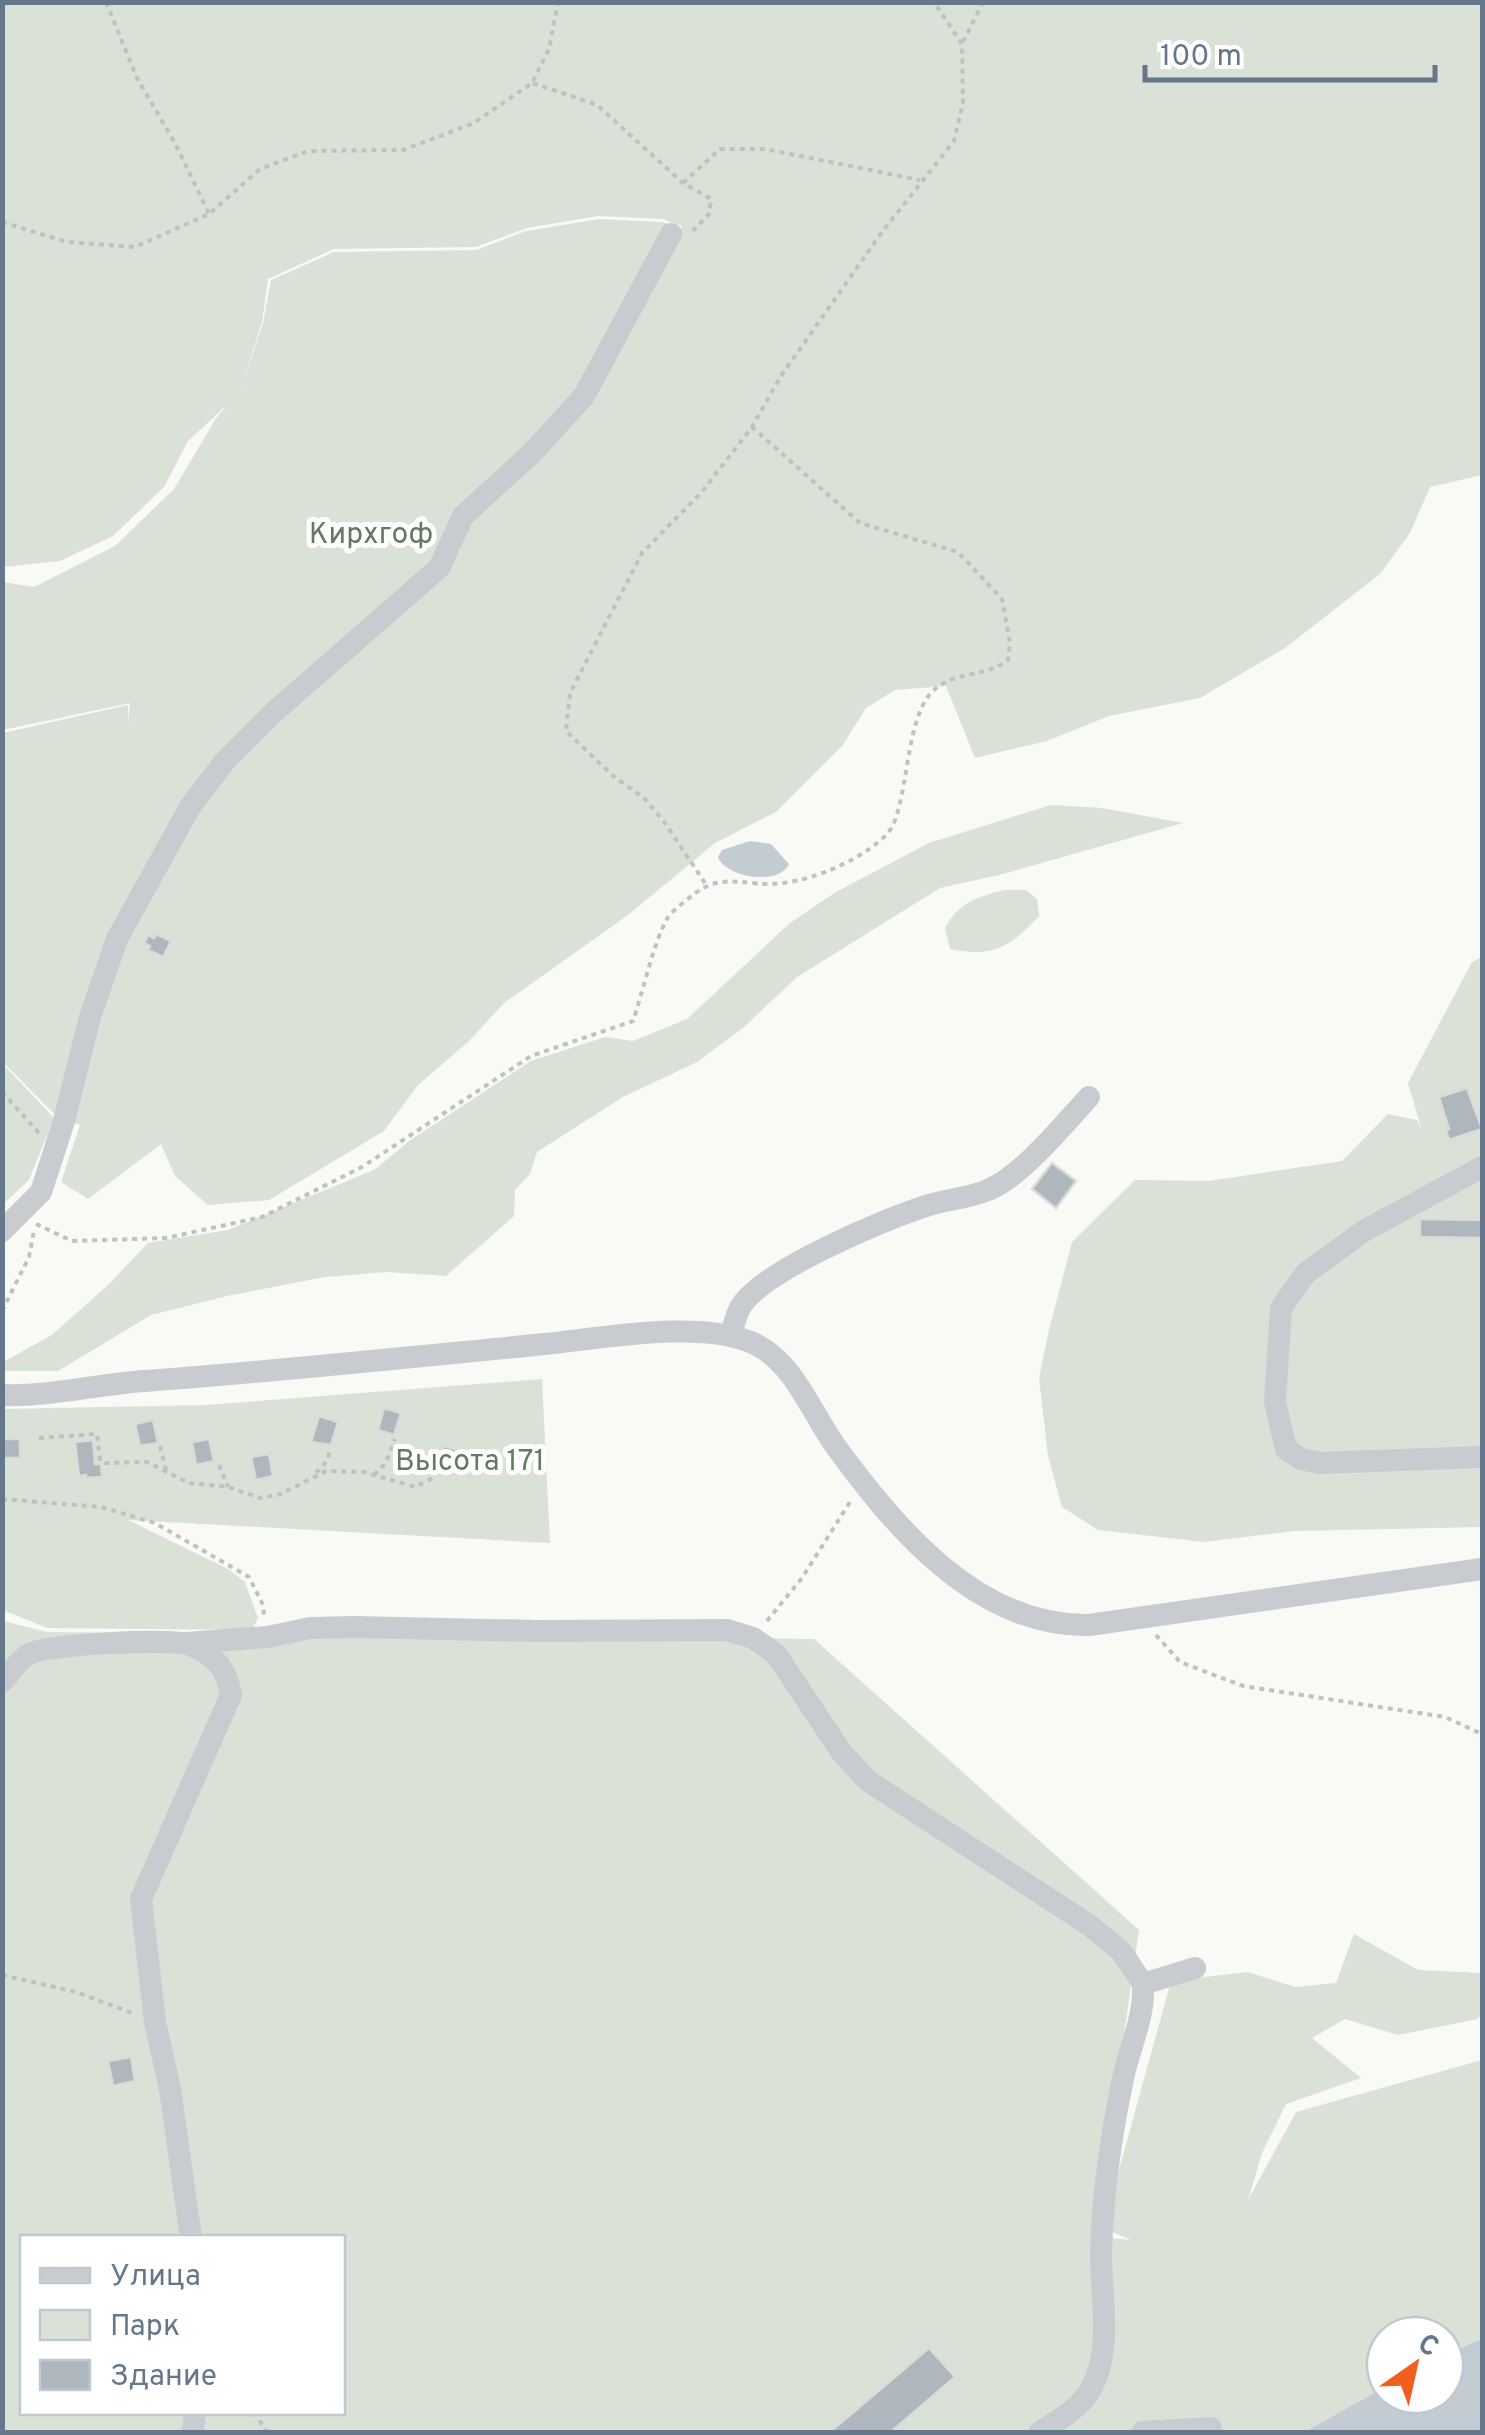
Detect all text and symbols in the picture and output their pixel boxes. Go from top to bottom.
scale bar [1145,20,1435,82]
text: 100 m [1160,39,1242,76]
park label: Кирхгоф [309,517,433,554]
park label: Высота 171 [395,1444,545,1481]
legend [20,2235,345,2415]
text: Улица [110,2259,201,2296]
text: Парк [110,2309,180,2346]
north arrow [1365,2315,1465,2415]
text: С [1410,2327,1445,2367]
text: Здание [110,2359,217,2396]

